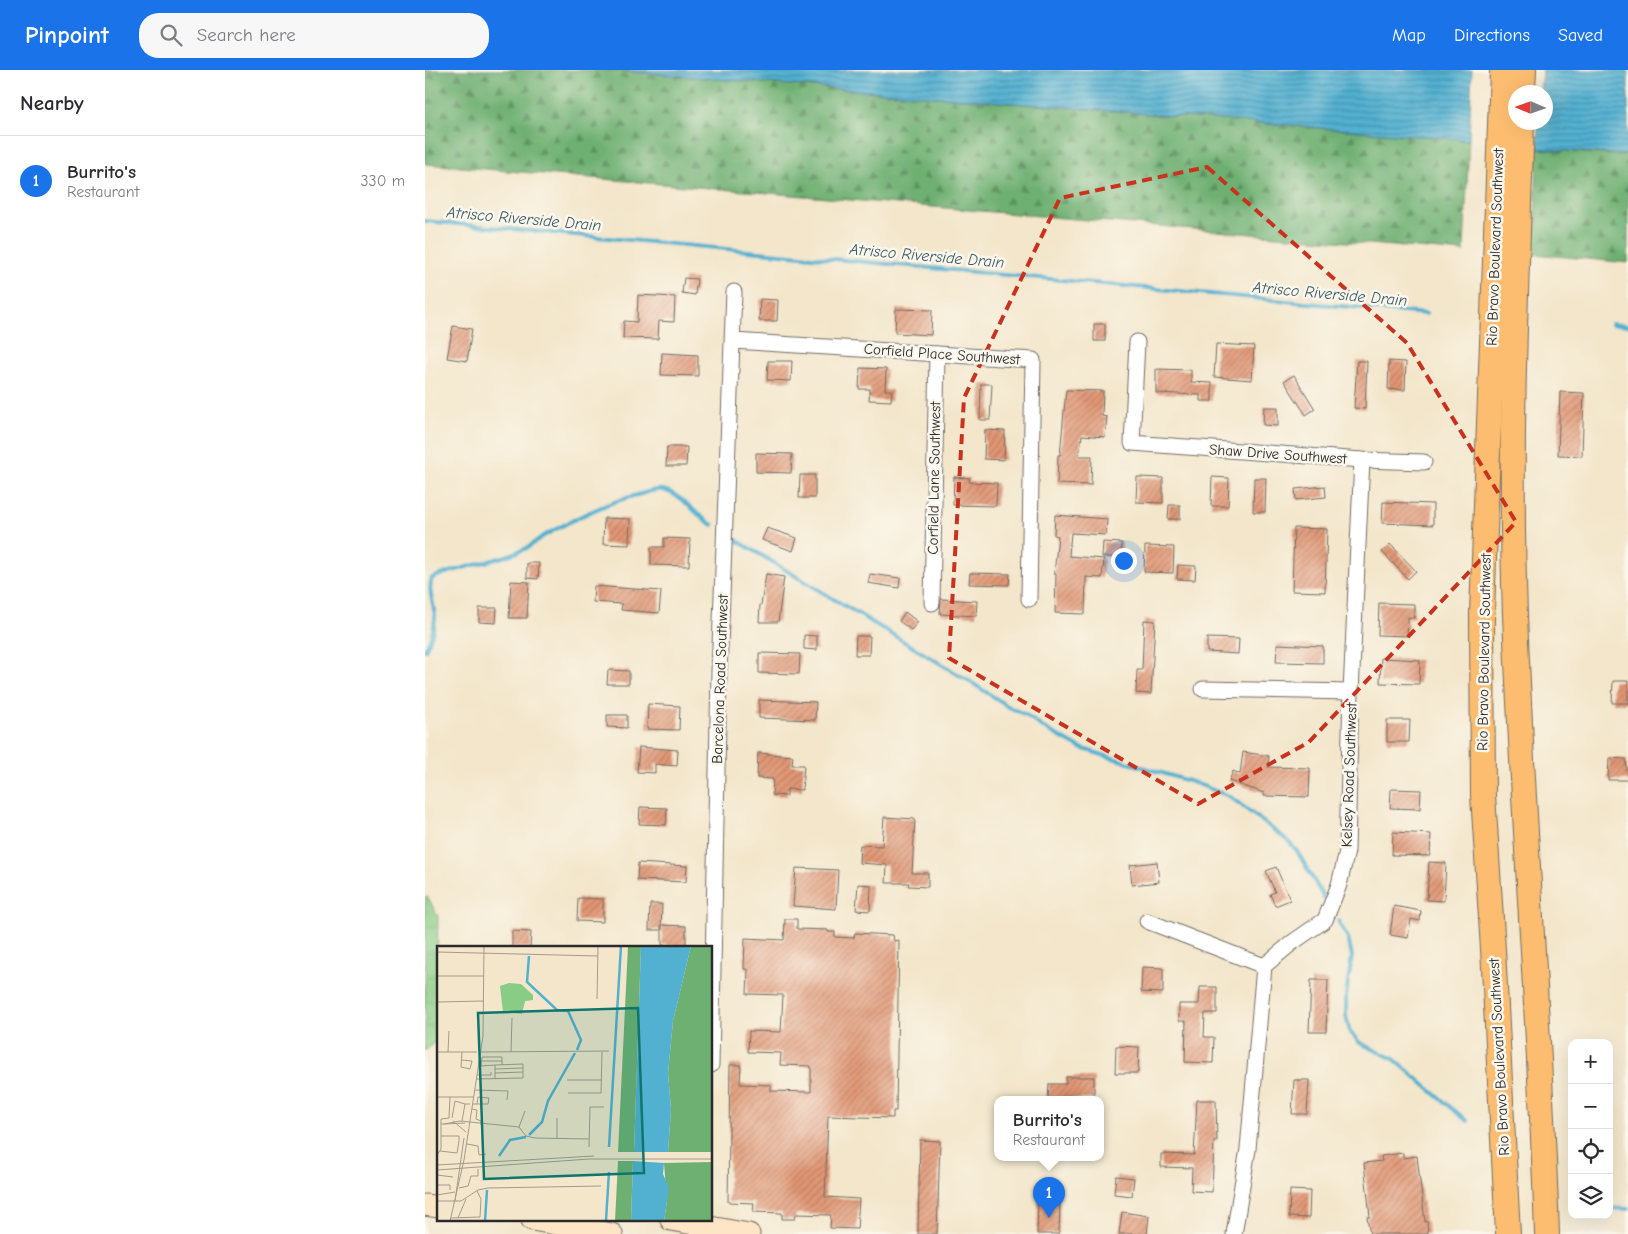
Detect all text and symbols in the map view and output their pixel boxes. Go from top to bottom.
search box [139,13,489,58]
text: Pinpoint [25,21,109,49]
icon: search [157,21,185,49]
text: Search here [197,24,296,46]
text: Map [1392,25,1426,46]
text: Directions [1454,25,1530,46]
text: Saved [1558,25,1603,46]
north arrow [1508,85,1553,130]
text: Nearby [20,91,84,115]
street label: Rio Bravo Boulevard Southwest [1483,147,1507,346]
text: Burrito's [67,161,136,183]
text: 1 [33,172,39,190]
text: 330 m [360,172,405,190]
text: Restaurant [67,183,139,201]
water label: Atrisco Riverside Drain [445,203,602,235]
water label: Atrisco Riverside Drain [848,240,1005,272]
water label: Atrisco Riverside Drain [1251,278,1408,310]
street label: Corfield Place Southwest [863,340,1021,368]
street label: Corfield Lane Southwest [924,401,944,555]
street label: Shaw Drive Southwest [1208,440,1348,468]
your location [1111,548,1137,574]
street label: Rio Bravo Boulevard Southwest [1473,552,1495,751]
street label: Barcelona Road Southwest [708,593,732,764]
street label: Kelsey Road Southwest [1337,702,1361,848]
inset map [437,946,713,1222]
street label: Rio Bravo Boulevard Southwest [1485,957,1513,1156]
map controls [1568,1039,1613,1219]
button: + [1568,1039,1613,1084]
button: − [1568,1084,1613,1129]
popup [994,1096,1104,1161]
text: Burrito's [1013,1109,1082,1131]
button: locate [1568,1129,1613,1174]
text: Restaurant [1013,1131,1085,1149]
button: layers [1568,1174,1613,1219]
pin: 1 [1033,1177,1065,1218]

